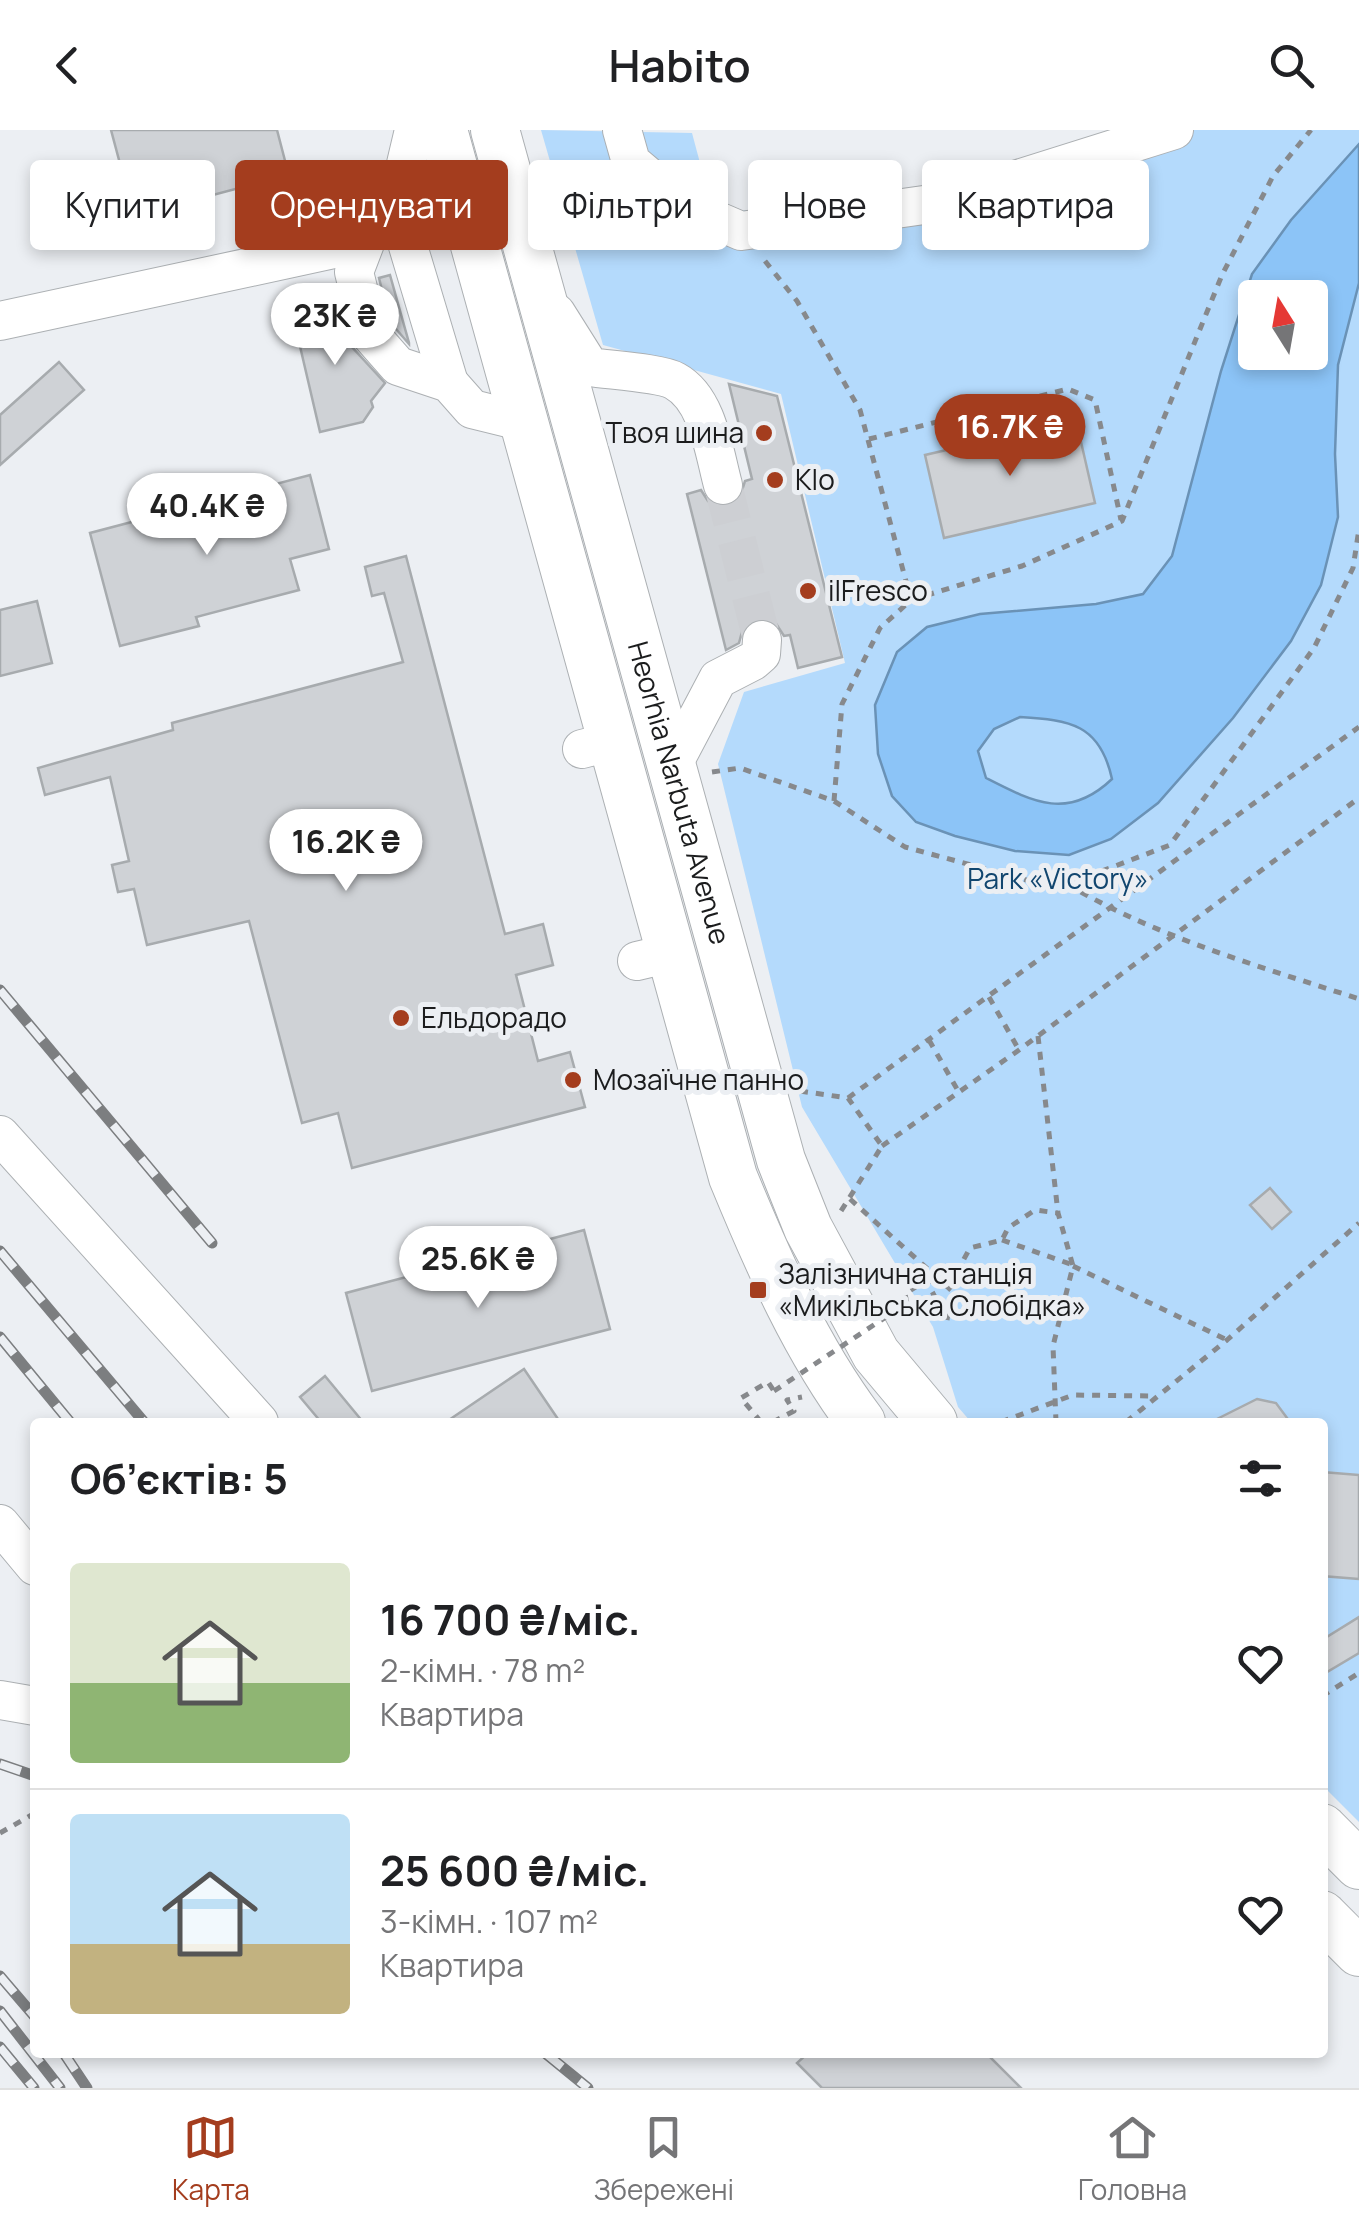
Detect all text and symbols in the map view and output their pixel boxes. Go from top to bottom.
text: Habito [608,34,751,96]
icon: back [40,38,95,93]
icon: search [1264,38,1319,93]
chip: Купити [30,160,215,250]
chip: Орендувати [235,160,508,250]
chip: Фільтри [528,160,728,250]
chip: Нове [748,160,902,250]
chip: Квартира [922,160,1149,250]
north arrow [1238,280,1328,370]
map controls [1238,280,1328,370]
pin: 23K ₴ [265,283,405,368]
text: 23K ₴ [293,293,377,337]
pin: 16.7K ₴ [918,394,1102,479]
text: 16.7K ₴ [956,404,1064,448]
place label: Твоя шина [605,413,744,451]
marker: Твоя шина [753,422,775,444]
place label: Klo [795,460,835,498]
marker: Klo [764,469,786,491]
pin: 40.4K ₴ [115,473,299,558]
text: 40.4K ₴ [149,483,265,527]
place label: ilFresco [828,571,928,609]
marker: ilFresco [797,580,819,602]
street label: Heorhia Narbuta Avenue [620,637,740,948]
pin: 16.2K ₴ [254,809,438,894]
text: 16.2K ₴ [291,819,401,863]
park label: Park «Victory» [967,859,1149,897]
place label: Ельдорадо [421,998,567,1036]
marker: Ельдорадо [390,1007,412,1029]
place label: Мозаїчне панно [593,1060,804,1098]
marker: Мозаїчне панно [562,1069,584,1091]
pin: 25.6K ₴ [386,1226,570,1311]
text: 25.6K ₴ [421,1236,535,1280]
place label: Залізнична станція «Микільська Слобідка» [778,1254,1086,1324]
marker: Залізнична станція «Микільська Слобідка» [747,1279,769,1301]
text: Об’єктів: 5 [70,1449,288,1507]
icon: filters [1233,1451,1288,1506]
text: 16 700 ₴/міс. [380,1590,640,1648]
icon: home [150,1603,270,1723]
icon: heart [1233,1636,1288,1691]
text: 2-кімн. · 78 m² [380,1648,585,1692]
text: Квартира [380,1692,524,1736]
text: 25 600 ₴/міс. [380,1841,649,1899]
icon: home [150,1854,270,1974]
icon: heart [1233,1887,1288,1942]
text: 3-кімн. · 107 m² [380,1899,598,1943]
text: Квартира [380,1943,524,1987]
tab: Карта [172,2110,250,2208]
tab: Збережені [594,2110,734,2208]
tab: Головна [1078,2110,1187,2208]

